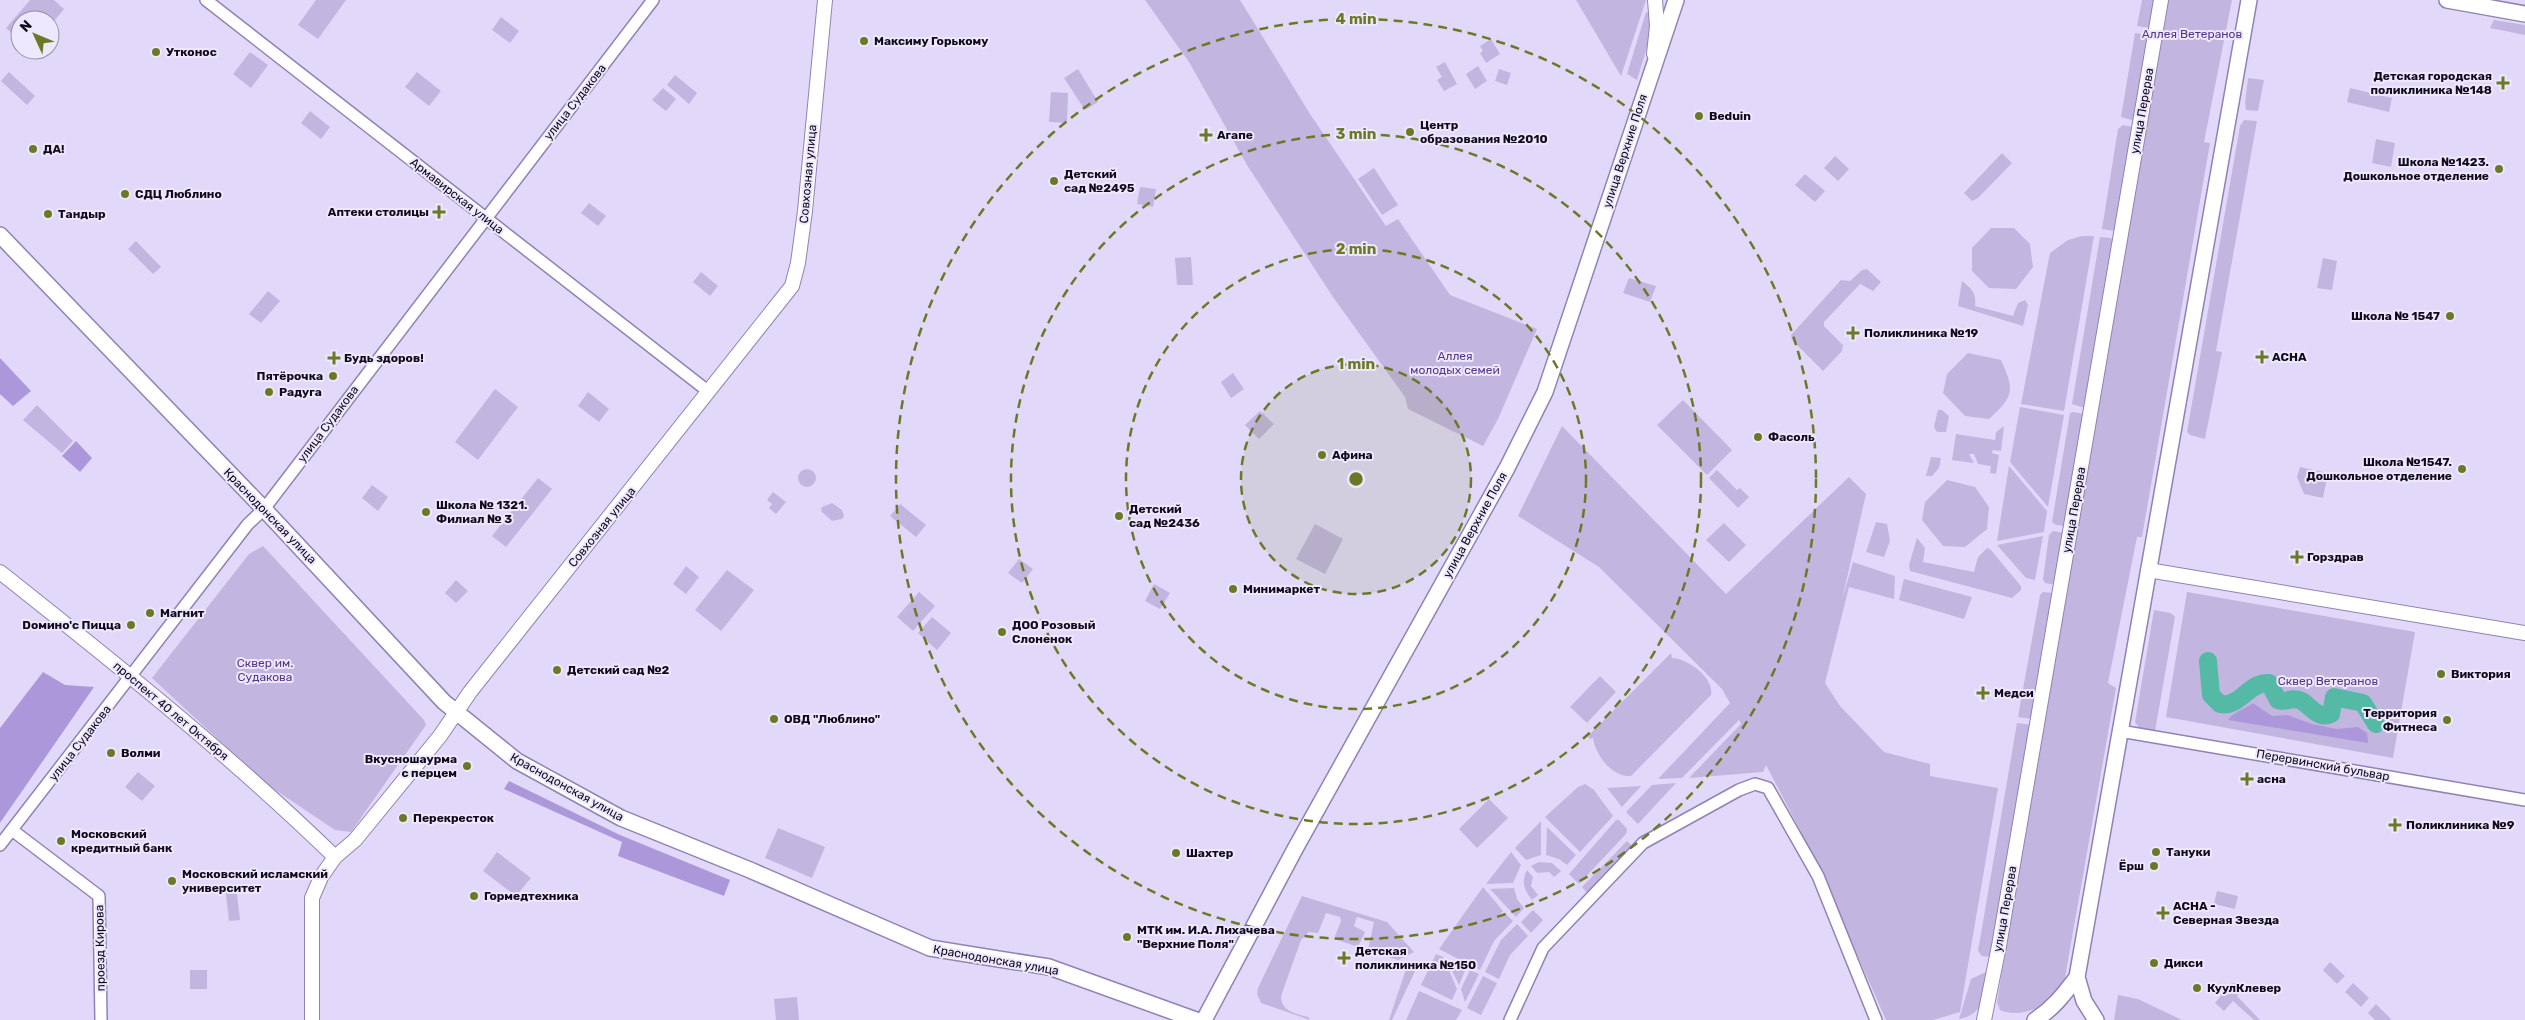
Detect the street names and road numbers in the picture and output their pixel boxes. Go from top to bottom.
street label: улица Судакова [541,61,609,143]
street label: улица Перерва [2128,67,2156,155]
street label: улица Верхние Поля [1600,92,1650,210]
street label: Совхозная улица [797,124,819,224]
street label: Армавирская улица [407,155,507,237]
street label: улица Судакова [295,383,361,465]
street label: Краснодонская улица [221,465,319,567]
street label: улица Перерва [2060,466,2088,554]
street label: улица Верхние Поля [1440,470,1510,580]
street label: Совхозная улица [565,484,639,570]
street label: проспект 40 лет Октября [111,659,231,763]
street label: улица Судакова [46,702,114,784]
street label: Перервинский бульвар [2255,746,2391,784]
street label: Краснодонская улица [508,750,626,824]
street label: улица Перерва [1991,865,2019,953]
street label: проезд Кирова [92,905,108,991]
street label: Краснодонская улица [932,942,1060,978]

